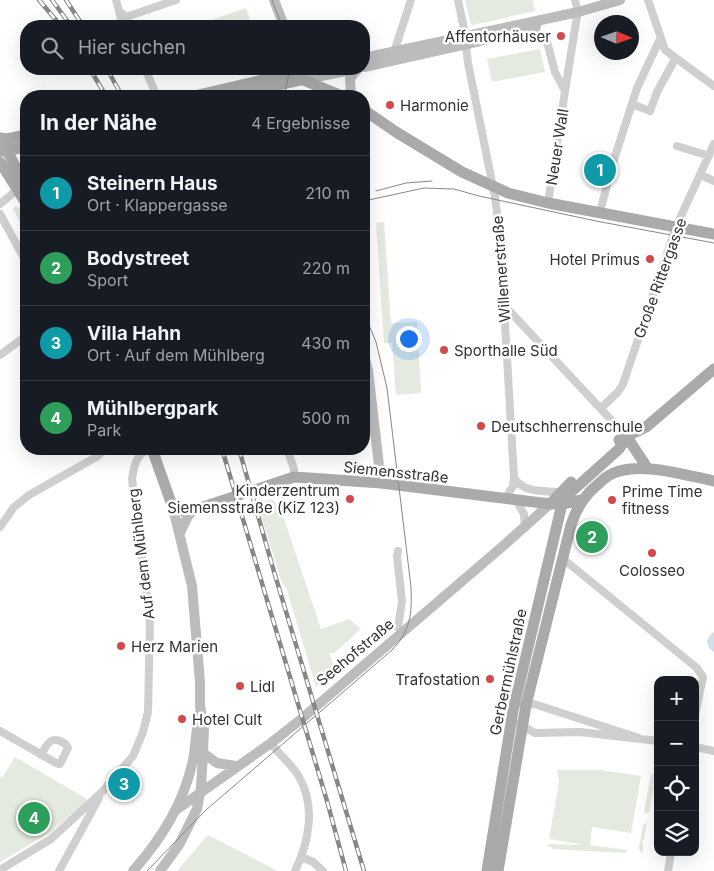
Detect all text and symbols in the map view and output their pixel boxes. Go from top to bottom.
north arrow [594,15,639,60]
search box [20,20,370,75]
place label: Affentorhäuser [445,27,551,46]
marker: Affentorhäuser [555,30,567,42]
icon: search [38,34,66,62]
text: Hier suchen [78,36,186,59]
place label: Harmonie [400,96,469,115]
marker: Harmonie [384,99,396,111]
street label: Neuer Wall [542,107,572,187]
text: In der Nähe [40,110,157,135]
text: 4 Ergebnisse [251,113,350,133]
pin: 1 [584,151,616,189]
text: Steinern Haus [87,172,218,195]
text: 1 [53,183,59,203]
text: 210 m [305,183,350,203]
text: Ort · Klappergasse [87,195,228,215]
street label: Willemerstraße [488,215,514,323]
street label: Große Rittergasse [629,215,691,341]
text: Bodystreet [87,247,189,270]
place label: Hotel Primus [549,250,640,269]
marker: Hotel Primus [644,253,656,265]
text: 2 [51,258,61,278]
text: 220 m [302,258,350,278]
text: Sport [87,270,128,290]
text: Villa Hahn [87,322,181,345]
your location [396,326,422,352]
text: 3 [51,333,61,353]
text: 430 m [301,333,350,353]
place label: Sporthalle Süd [454,341,558,360]
marker: Sporthalle Süd [438,344,450,356]
text: Ort · Auf dem Mühlberg [87,345,265,365]
text: Mühlbergpark [87,397,218,420]
text: 4 [51,408,61,428]
text: 500 m [302,408,350,428]
place label: Deutschherrenschule [491,417,643,436]
text: Park [87,420,121,440]
marker: Deutschherrenschule [475,420,487,432]
street label: Siemensstraße [343,457,449,487]
place label: Kinderzentrum Siemensstraße (KiZ 123) [167,481,340,517]
place label: Prime Time fitness [622,482,702,518]
street label: Auf dem Mühlberg [124,487,158,621]
marker: Kinderzentrum Siemensstraße (KiZ 123) [344,493,356,505]
marker: Prime Time fitness [606,494,618,506]
pin: 2 [576,518,608,556]
marker: Colosseo [646,547,658,559]
place label: Colosseo [619,561,685,580]
street label: Gerbermühlstraße [485,607,531,737]
street label: Seehofstraße [312,614,398,690]
place label: Herz Marien [131,637,218,656]
marker: Herz Marien [115,640,127,652]
place label: Trafostation [395,670,480,689]
marker: Trafostation [484,673,496,685]
map controls [654,676,699,856]
button: + [654,676,699,721]
place label: Lidl [250,677,275,696]
marker: Lidl [234,680,246,692]
place label: Hotel Cult [192,710,262,729]
marker: Hotel Cult [176,713,188,725]
button: − [654,721,699,766]
pin: 3 [108,765,140,803]
button: locate [654,766,699,811]
pin: 4 [18,799,50,837]
button: layers [654,811,699,856]

